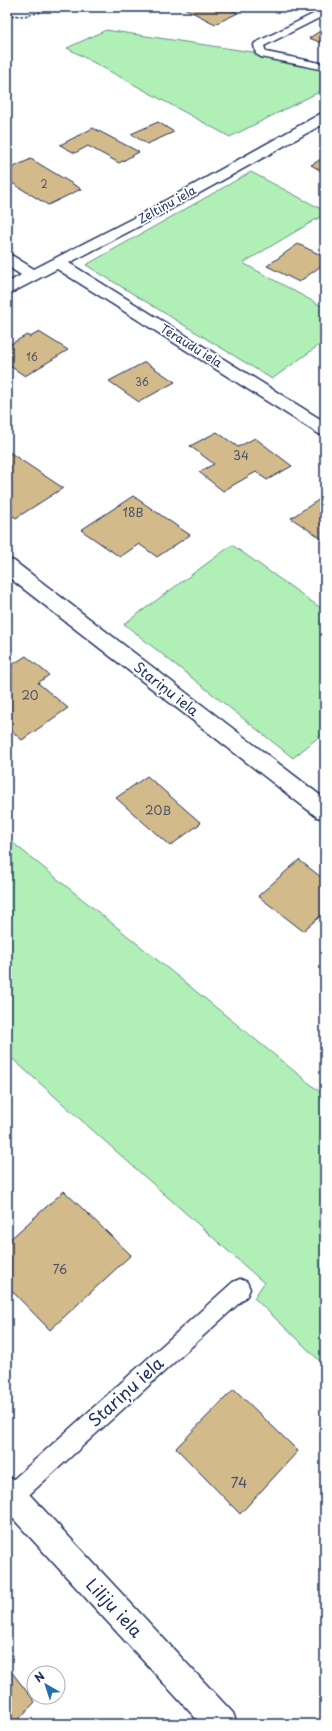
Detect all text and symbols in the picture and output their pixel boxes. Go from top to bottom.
house number: 2 [40,176,48,191]
street label: Zeltiņu iela [134,180,199,228]
street label: Tēraudu iela [157,319,227,372]
house number: 16 [26,349,38,364]
house number: 36 [135,374,149,389]
house number: 34 [233,446,249,464]
house number: 18B [123,503,143,521]
street label: Stariņu iela [129,656,204,721]
house number: 20 [21,686,39,704]
house number: 20B [145,801,171,819]
house number: 76 [53,1260,67,1278]
street label: Stariņu iela [82,1350,169,1432]
house number: 74 [231,1472,247,1493]
street label: Liliju iela [80,1572,149,1643]
north arrow [26,1665,66,1705]
text: N [31,1667,48,1686]

